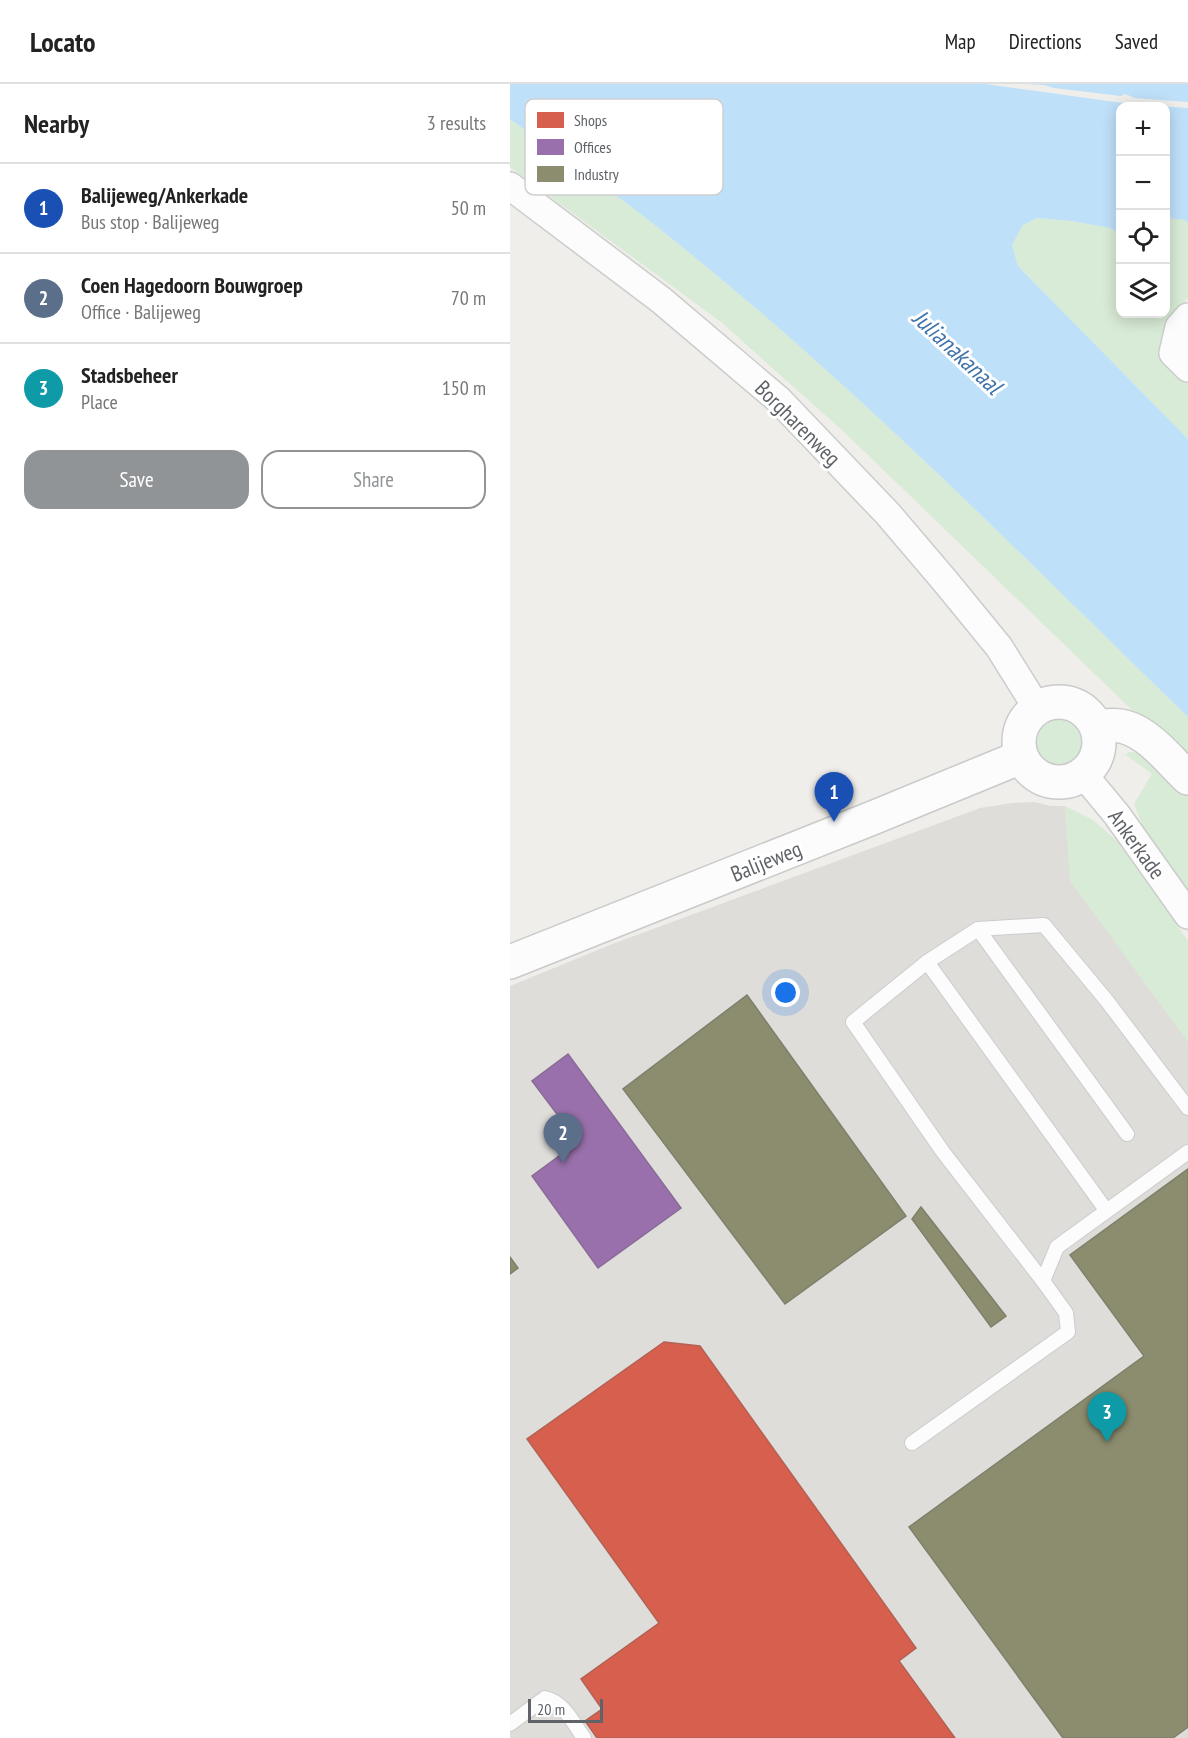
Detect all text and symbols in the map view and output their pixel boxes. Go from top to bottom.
text: Locato [30,23,96,60]
text: Map [945,28,976,55]
text: Directions [1009,28,1082,55]
text: Saved [1115,28,1158,55]
legend [525,99,723,195]
map controls [1116,102,1170,318]
button: + [1116,102,1170,156]
text: Nearby [24,107,89,140]
text: 3 results [427,110,486,136]
text: Shops [574,110,607,130]
text: Offices [574,137,611,157]
button: − [1116,156,1170,210]
text: Industry [574,164,619,184]
text: Balijeweg/Ankerkade [81,181,248,209]
text: 1 [39,195,48,221]
text: 50 m [451,195,486,221]
text: Bus stop · Balijeweg [81,209,219,235]
button: locate [1116,210,1170,264]
button: layers [1116,264,1170,318]
text: Coen Hagedoorn Bouwgroep [81,271,303,299]
text: 2 [39,285,48,311]
text: 70 m [451,285,486,311]
text: Office · Balijeweg [81,299,201,325]
water label: Julianakanaal [905,302,1010,402]
text: Stadsbeheer [81,361,178,389]
street label: Borgharenweg [749,374,847,472]
text: 3 [39,375,48,401]
text: 150 m [442,375,486,401]
text: Place [81,389,118,415]
button: Save [24,450,249,509]
button: Share [261,450,486,509]
pin: 1 [814,772,854,822]
street label: Ankerkade [1102,804,1172,884]
street label: Balijeweg [726,834,806,888]
your location [771,978,800,1007]
pin: 2 [544,1114,582,1163]
pin: 3 [1088,1392,1126,1442]
scale bar [528,1696,603,1724]
text: 20 m [537,1699,565,1719]

